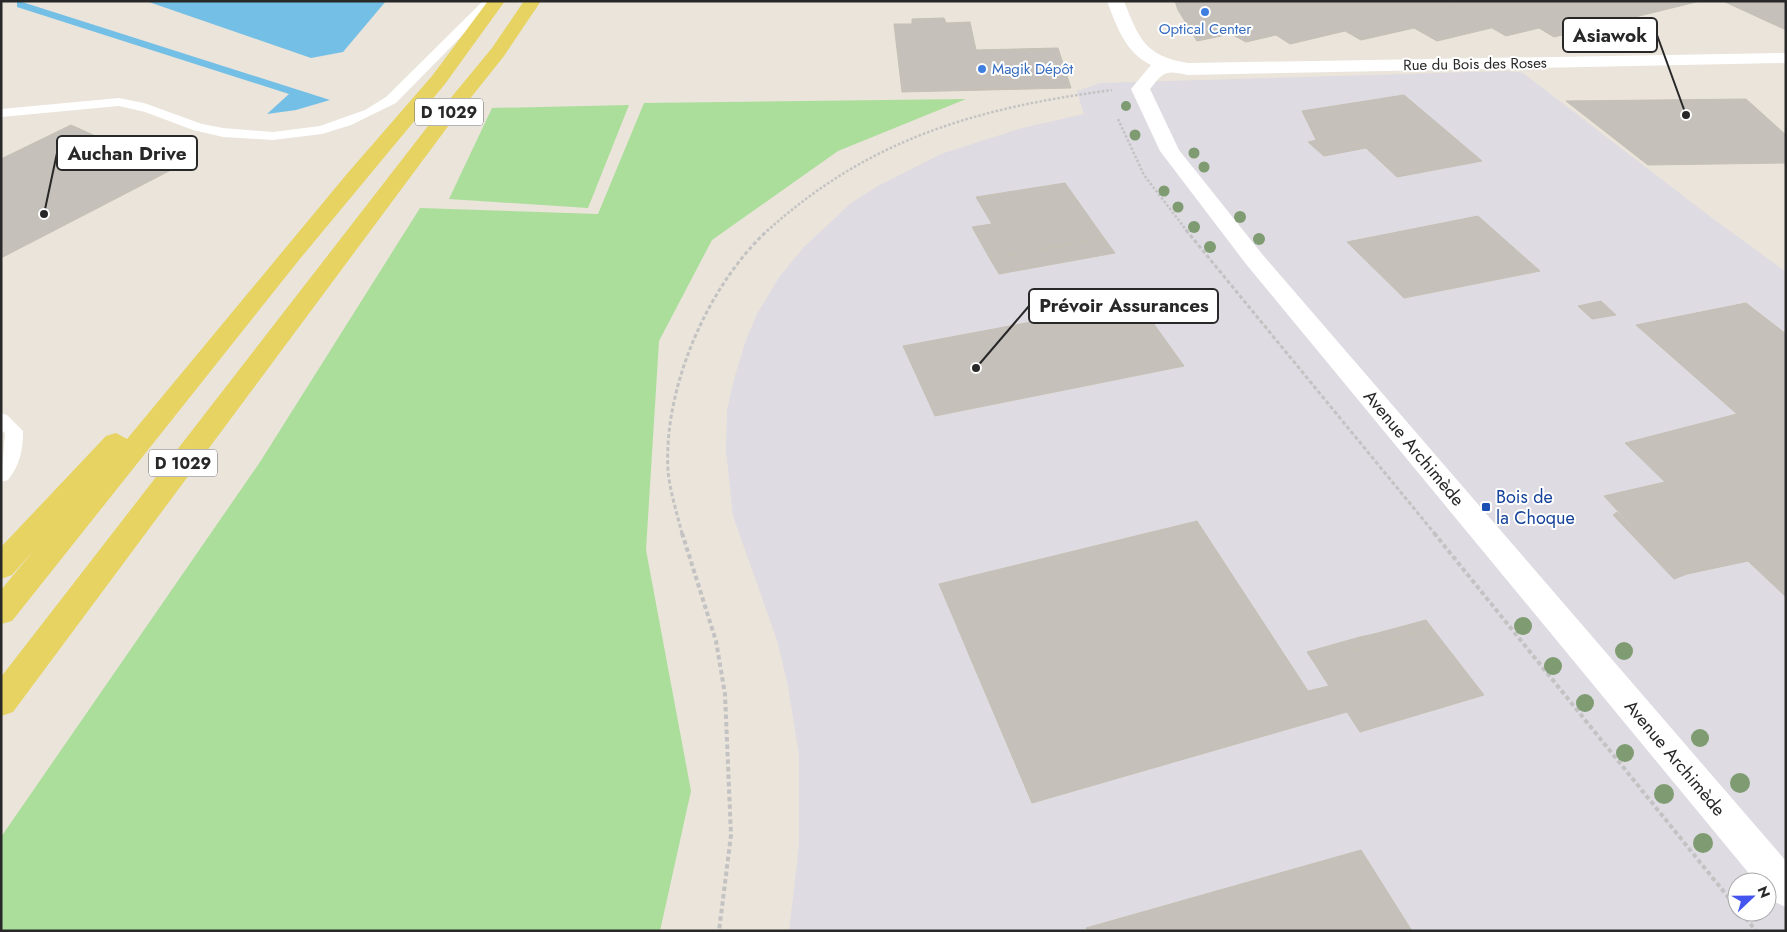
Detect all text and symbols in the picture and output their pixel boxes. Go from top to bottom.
marker: Optical Center [1199,6,1211,18]
place label: Optical Center [1159,18,1252,40]
callout: Asiawok [1563,18,1657,52]
text: Asiawok [1572,22,1647,49]
street label: Rue du Bois des Roses [1403,52,1547,76]
place label: Magik Dépôt [992,58,1074,80]
marker: Magik Dépôt [976,63,988,75]
road number: D 1029 [415,98,483,125]
callout: Auchan Drive [57,136,197,170]
text: Auchan Drive [66,140,187,167]
callout: Prévoir Assurances [1029,289,1218,323]
text: Prévoir Assurances [1039,292,1209,319]
street label: Avenue Archimède [1357,384,1471,512]
road number: D 1029 [149,449,217,476]
place label: Bois de la Choque [1496,484,1575,531]
marker: Bois de la Choque [1480,501,1492,513]
street label: Avenue Archimède [1618,694,1732,822]
north arrow [1727,872,1777,922]
text: N [1753,883,1775,901]

